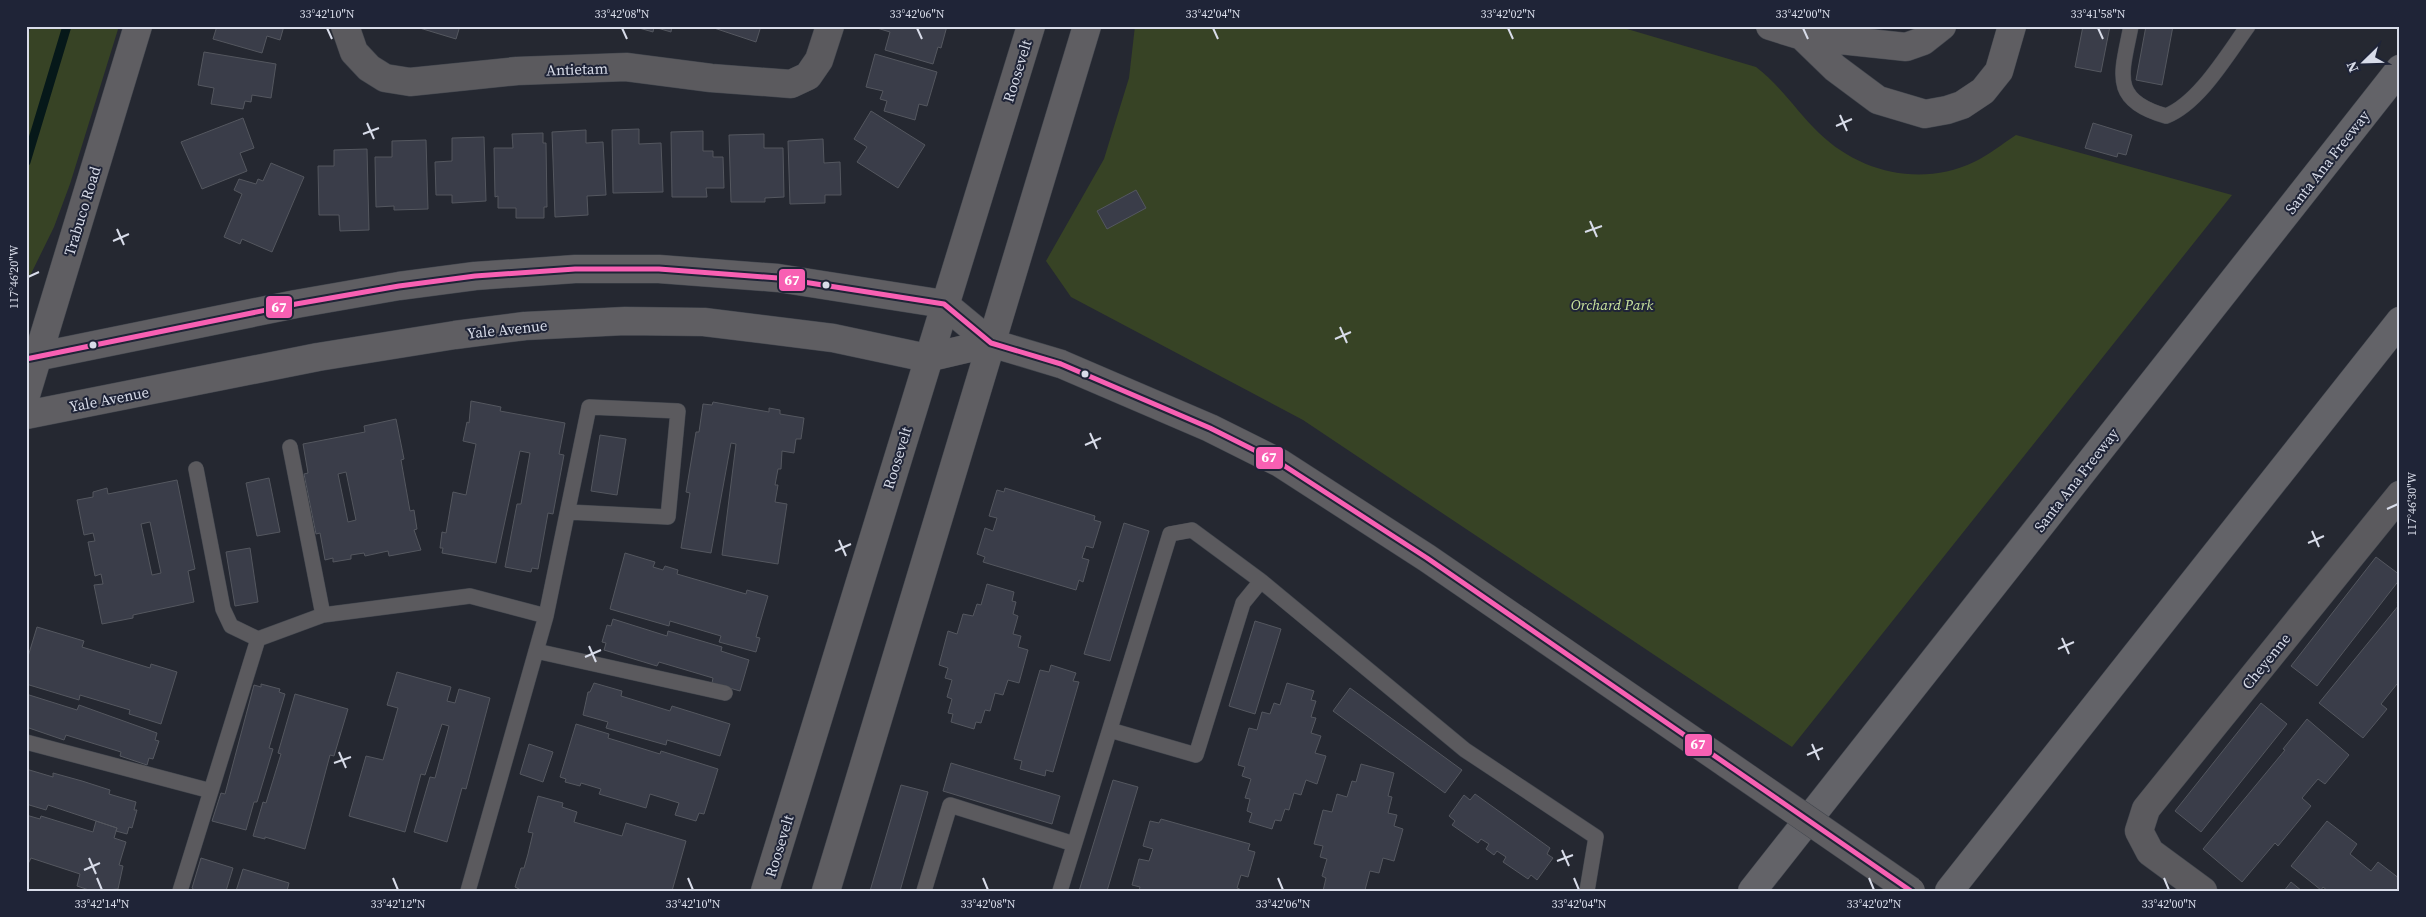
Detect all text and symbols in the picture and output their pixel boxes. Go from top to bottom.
text: 33°42'10"N [299,6,355,22]
text: 33°42'08"N [594,6,650,22]
text: 33°42'06"N [889,6,945,22]
text: 33°42'04"N [1185,6,1241,22]
text: 33°42'02"N [1480,6,1536,22]
text: 33°42'00"N [1775,6,1831,22]
text: 33°41'58"N [2070,6,2126,22]
street label: Roosevelt [998,37,1036,105]
north arrow [2338,38,2388,88]
street label: Antietam [546,57,609,81]
text: N [2341,58,2363,76]
street label: Santa Ana Freeway [2280,105,2374,218]
street label: Trabuco Road [58,163,106,258]
text: 117°46'20"W [6,245,22,309]
line badge: 67 [778,268,806,292]
text: 67 [784,270,800,290]
unlabelled marker [821,280,831,290]
park label: Orchard Park [1571,294,1654,315]
line badge: 67 [265,295,293,319]
text: 67 [271,297,287,317]
street label: Yale Avenue [466,314,549,344]
unlabelled marker [88,340,98,350]
unlabelled marker [1080,369,1090,379]
street label: Yale Avenue [67,381,151,417]
street label: Santa Ana Freeway [2029,423,2123,536]
street label: Roosevelt [878,424,916,492]
line badge: 67 [1255,446,1284,470]
text: 67 [1261,447,1277,467]
text: 117°46'30"W [2404,472,2420,536]
street label: Cheyenne [2237,628,2295,694]
line badge: 67 [1684,733,1713,757]
text: 67 [1690,734,1706,754]
street label: Roosevelt [760,812,798,880]
text: 33°42'14"N [74,896,130,912]
text: 33°42'12"N [370,896,426,912]
text: 33°42'10"N [665,896,721,912]
text: 33°42'08"N [960,896,1016,912]
text: 33°42'06"N [1255,896,1311,912]
text: 33°42'04"N [1551,896,1607,912]
text: 33°42'02"N [1846,896,1902,912]
text: 33°42'00"N [2141,896,2197,912]

